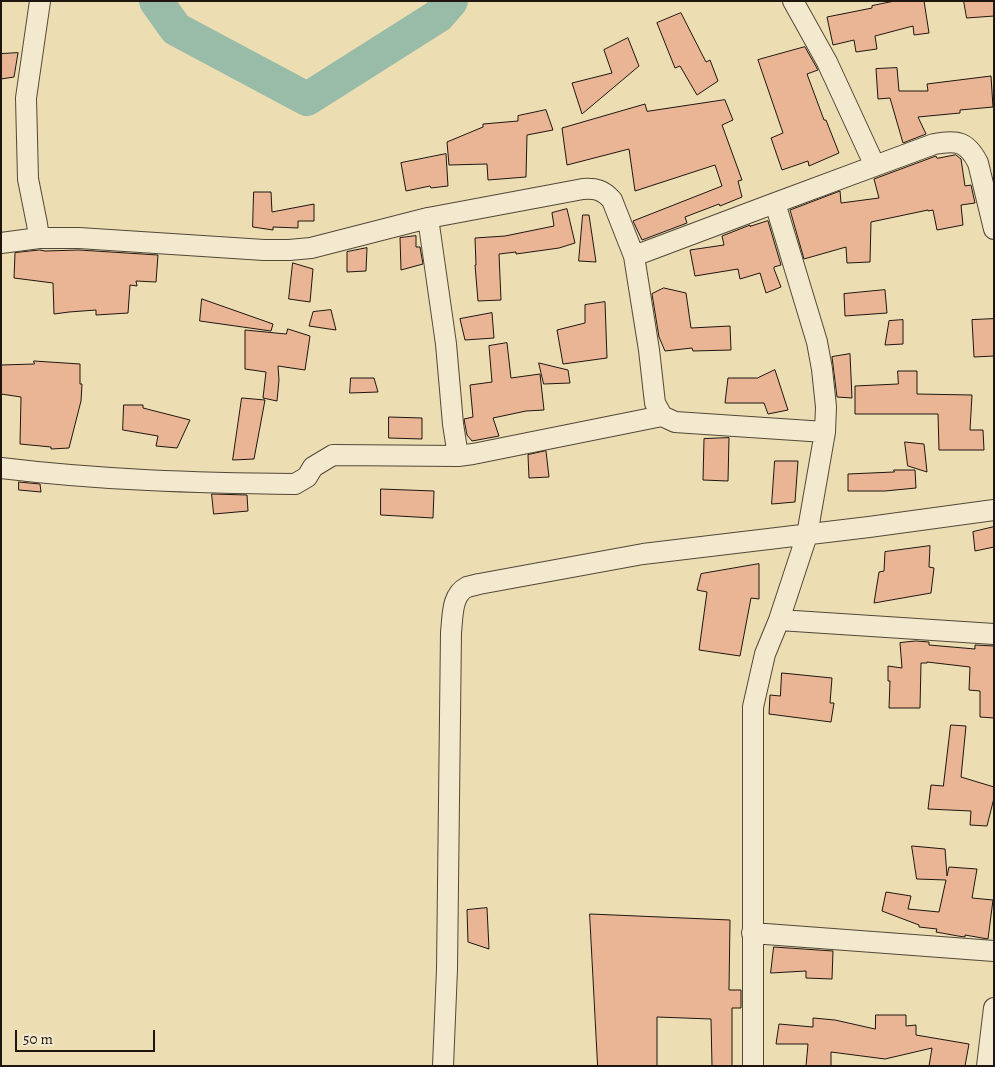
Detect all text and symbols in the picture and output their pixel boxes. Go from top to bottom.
scale bar [18,1020,158,1052]
text: 50 m [23,1029,53,1049]

